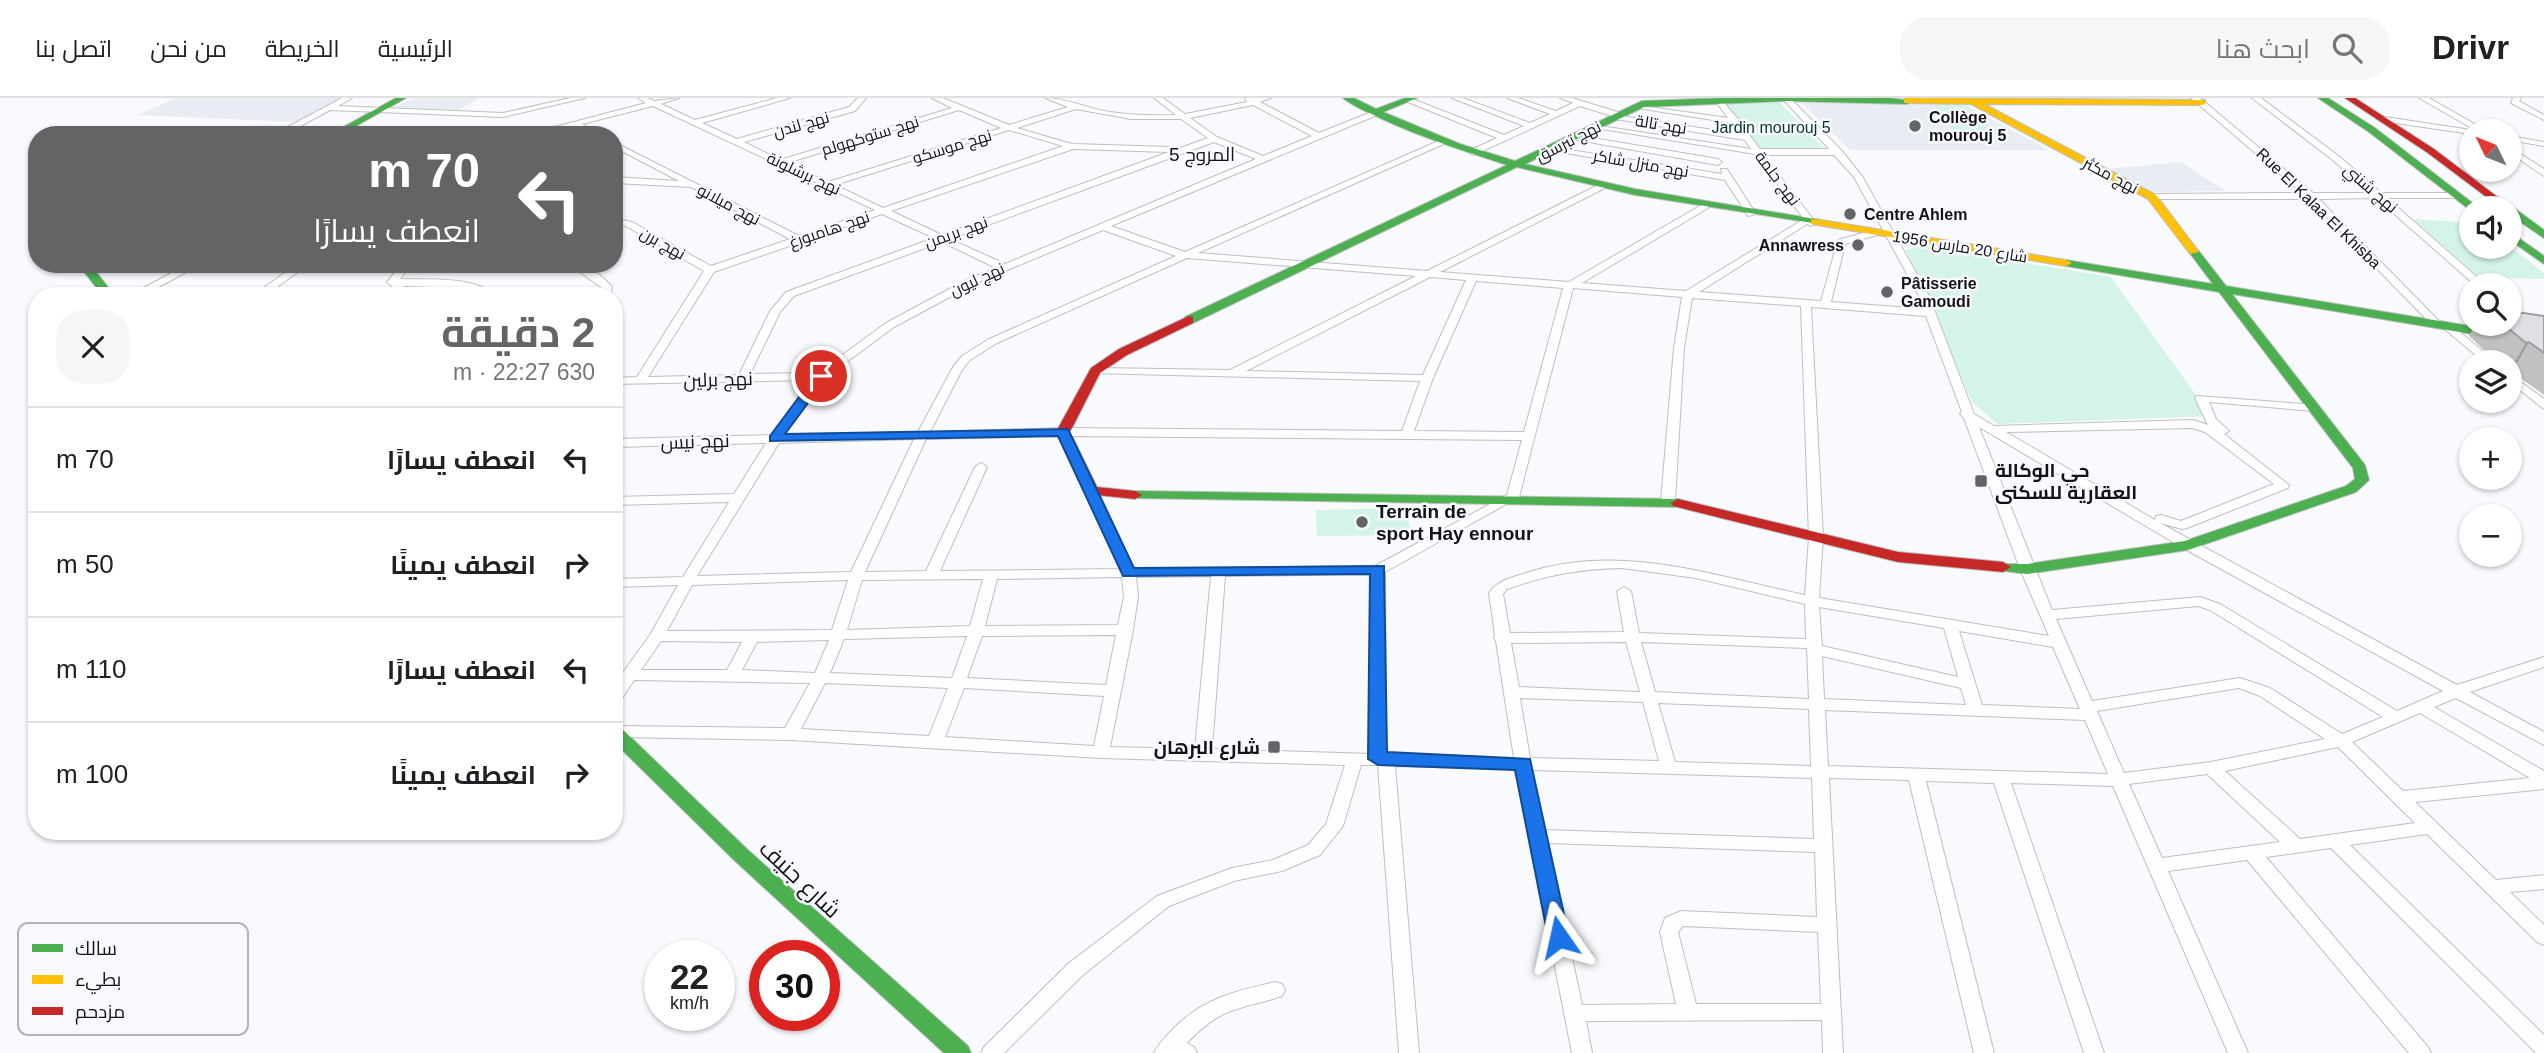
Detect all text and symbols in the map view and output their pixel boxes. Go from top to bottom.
search box [1900,17,2390,80]
icon: search [2328,29,2366,67]
text: Drivr [2432,29,2509,66]
text: ابحث هنا [2216,34,2310,64]
text: اتصل بنا [35,35,112,62]
text: من نحن [150,35,227,62]
text: الخريطة [265,35,340,62]
text: الرئيسية [378,35,453,62]
street label: نهج لندن [771,108,832,143]
place label: Collège mourouj 5 [1929,109,2006,144]
street label: نهج تالة [1633,112,1688,140]
street label: نهج ستوكهولم [819,113,922,161]
street label: نهج تبرسق [1533,118,1605,168]
marker: Collège mourouj 5 [1907,118,1923,134]
park label: Jardin mourouj 5 [1711,119,1831,136]
north arrow [2459,119,2522,182]
map controls [2459,119,2522,567]
street label: نهج موسكو [911,126,995,169]
text: 70 m [368,143,480,197]
district label: المروج 5 [1169,144,1235,168]
street label: Rue El Kalaa El Khisba [2253,145,2384,272]
street label: نهج منزل شاكر [1590,147,1690,183]
street label: نهج جلمة [1749,148,1803,210]
street label: نهج برشلونة [763,149,843,201]
street label: نهج مكثر [2078,153,2141,200]
icon: left [504,154,595,245]
street label: نهج شنني [2337,161,2401,220]
street label: نهج ميلانو [693,181,763,231]
button: sound [2459,196,2522,259]
marker: Centre Ahlem [1842,206,1858,222]
place label: Centre Ahlem [1864,206,1967,223]
street label: نهج هامبورغ [787,208,873,254]
text: انعطف يسارًا [313,213,480,249]
street label: نهج بريمن [922,213,991,255]
street label: نهج برن [636,224,688,265]
street label: شارع 20 مارس 1956 [1891,227,2029,269]
place label: Annawress [1759,237,1844,254]
marker: Annawress [1850,237,1866,253]
street label: نهج ليون [947,259,1009,302]
button: search [2459,273,2522,336]
place label: Pâtisserie Gamoudi [1901,275,1977,310]
marker: Pâtisserie Gamoudi [1879,284,1895,300]
text: 2 دقيقة [441,309,595,356]
button: close [56,310,130,384]
pin [791,346,851,406]
button: layers [2459,350,2522,413]
icon: arrive [802,357,840,395]
text: 630 m · 22:27 [453,359,595,385]
street label: نهج برلين [683,368,753,394]
button: + [2459,427,2522,490]
street label: نهج نيس [660,430,730,456]
icon: left [557,441,595,479]
text: 70 m [56,444,114,474]
text: انعطف يسارًا [387,445,536,475]
place label: حي الوكالة العقارية للسكنى [1995,460,2137,504]
marker: حي الوكالة العقارية للسكنى [1973,473,1989,489]
place label: Terrain de sport Hay ennour [1376,501,1534,544]
button: − [2459,504,2522,567]
marker: Terrain de sport Hay ennour [1354,514,1370,530]
icon: right [557,546,595,584]
text: 50 m [56,549,114,579]
text: انعطف يمينًا [390,550,536,580]
icon: left [557,651,595,689]
text: 110 m [56,654,126,684]
text: انعطف يسارًا [387,655,536,685]
place label: شارع البرهان [1154,737,1260,761]
marker: شارع البرهان [1266,739,1282,755]
icon: right [557,756,595,794]
text: 100 m [56,759,128,789]
text: انعطف يمينًا [390,760,536,790]
street label: شارع جنيف [752,835,846,925]
position arrow [1522,900,1596,974]
legend [18,923,248,1035]
text: سالك [75,938,117,959]
speed limit sign: 30 [749,940,840,1031]
text: 22 [670,957,709,996]
text: بطيء [75,969,121,994]
text: km/h [670,993,709,1013]
text: مزدحم [75,1001,125,1025]

